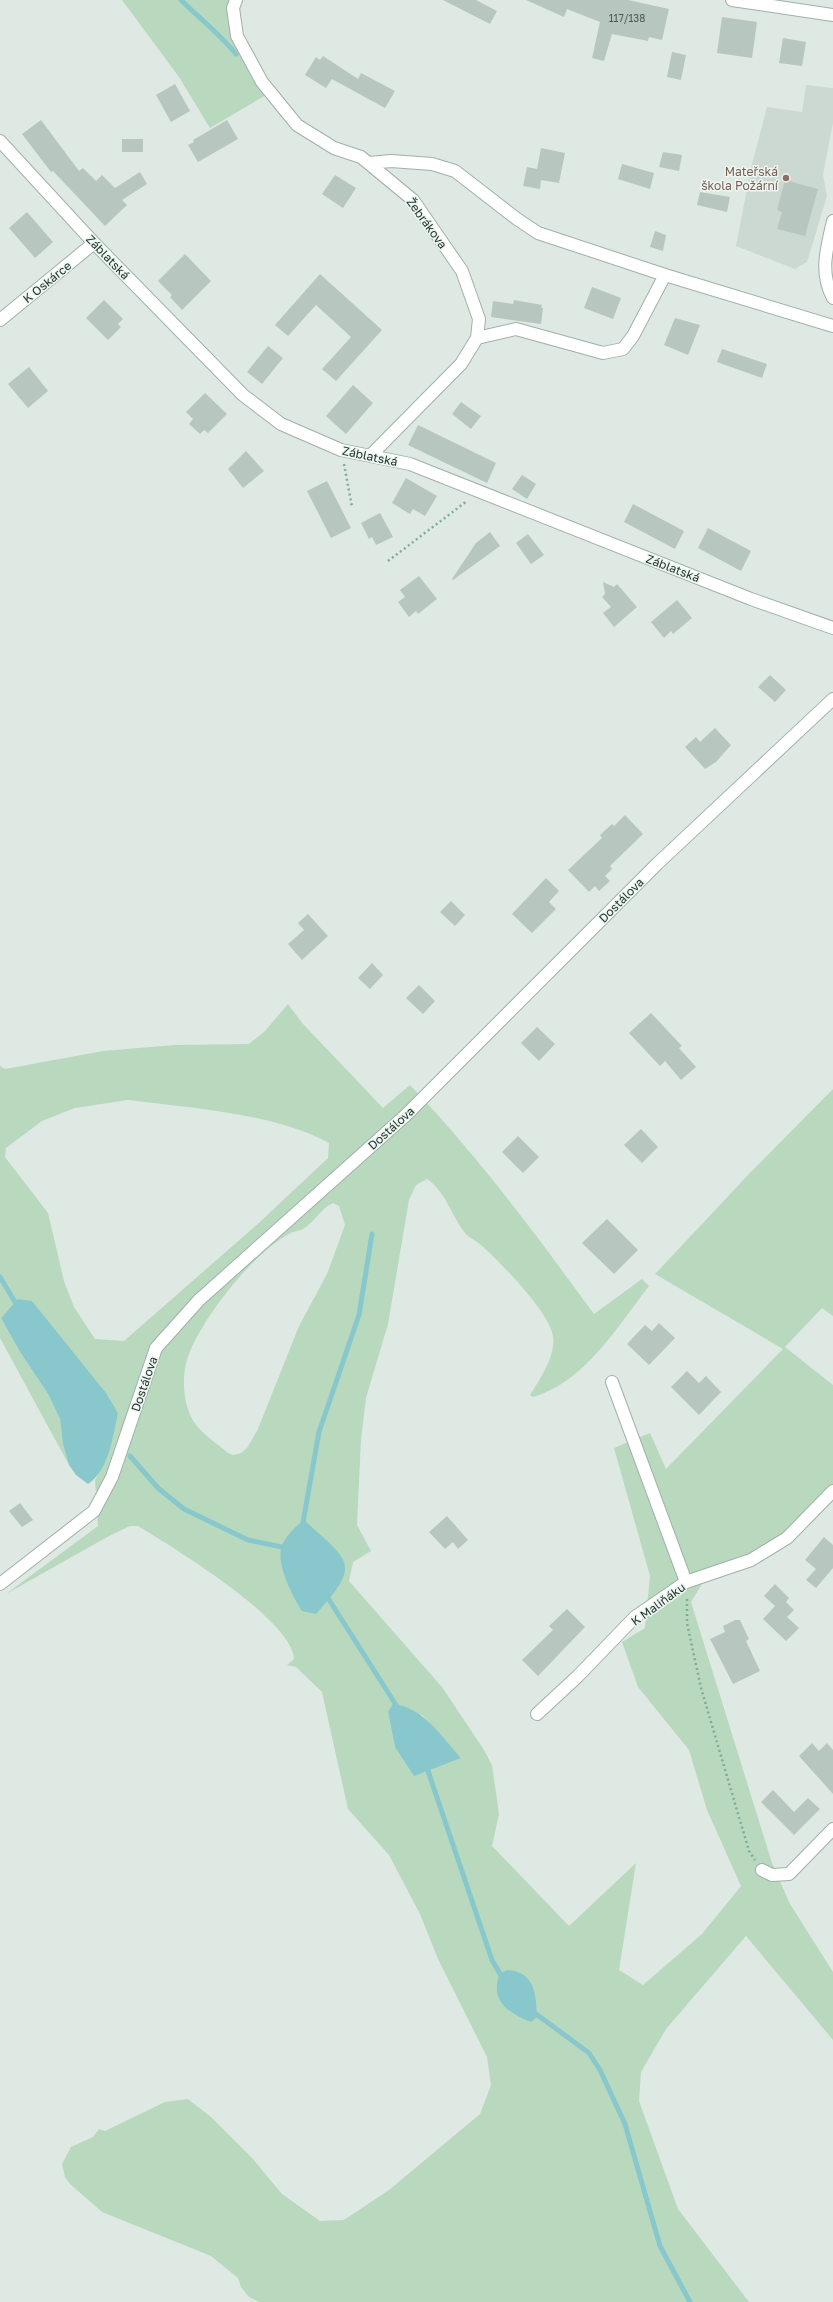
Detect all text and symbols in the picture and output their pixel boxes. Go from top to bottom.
house number: 117/138 [609,12,645,24]
place label: Mateřská škola Požární [701,164,779,193]
marker: Mateřská škola Požární [781,173,791,183]
street label: Žebrákova [404,195,450,251]
street label: Záblatská [83,231,133,283]
street label: K Oskárce [20,258,74,306]
street label: Záblatská [341,443,399,469]
street label: Záblatská [644,551,702,585]
street label: Dostálova [595,874,647,926]
street label: Dostálova [365,1103,417,1153]
street label: Dostálova [128,1354,160,1414]
street label: K Maliňáku [628,1579,688,1629]

